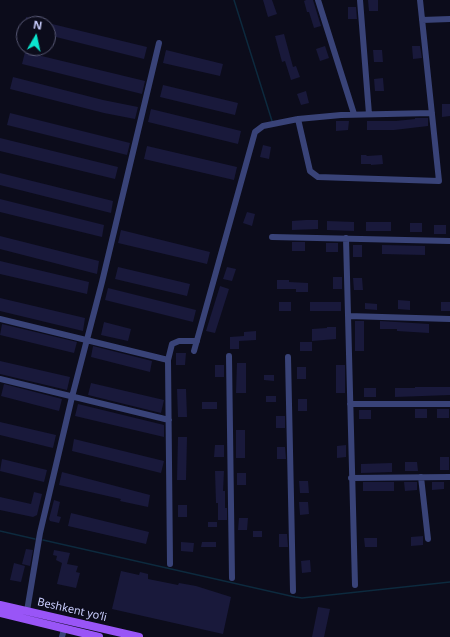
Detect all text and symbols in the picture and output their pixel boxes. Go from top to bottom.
north arrow [16,16,56,56]
text: N [32,17,43,33]
street label: Beshkent yoʻli [36,596,108,624]

